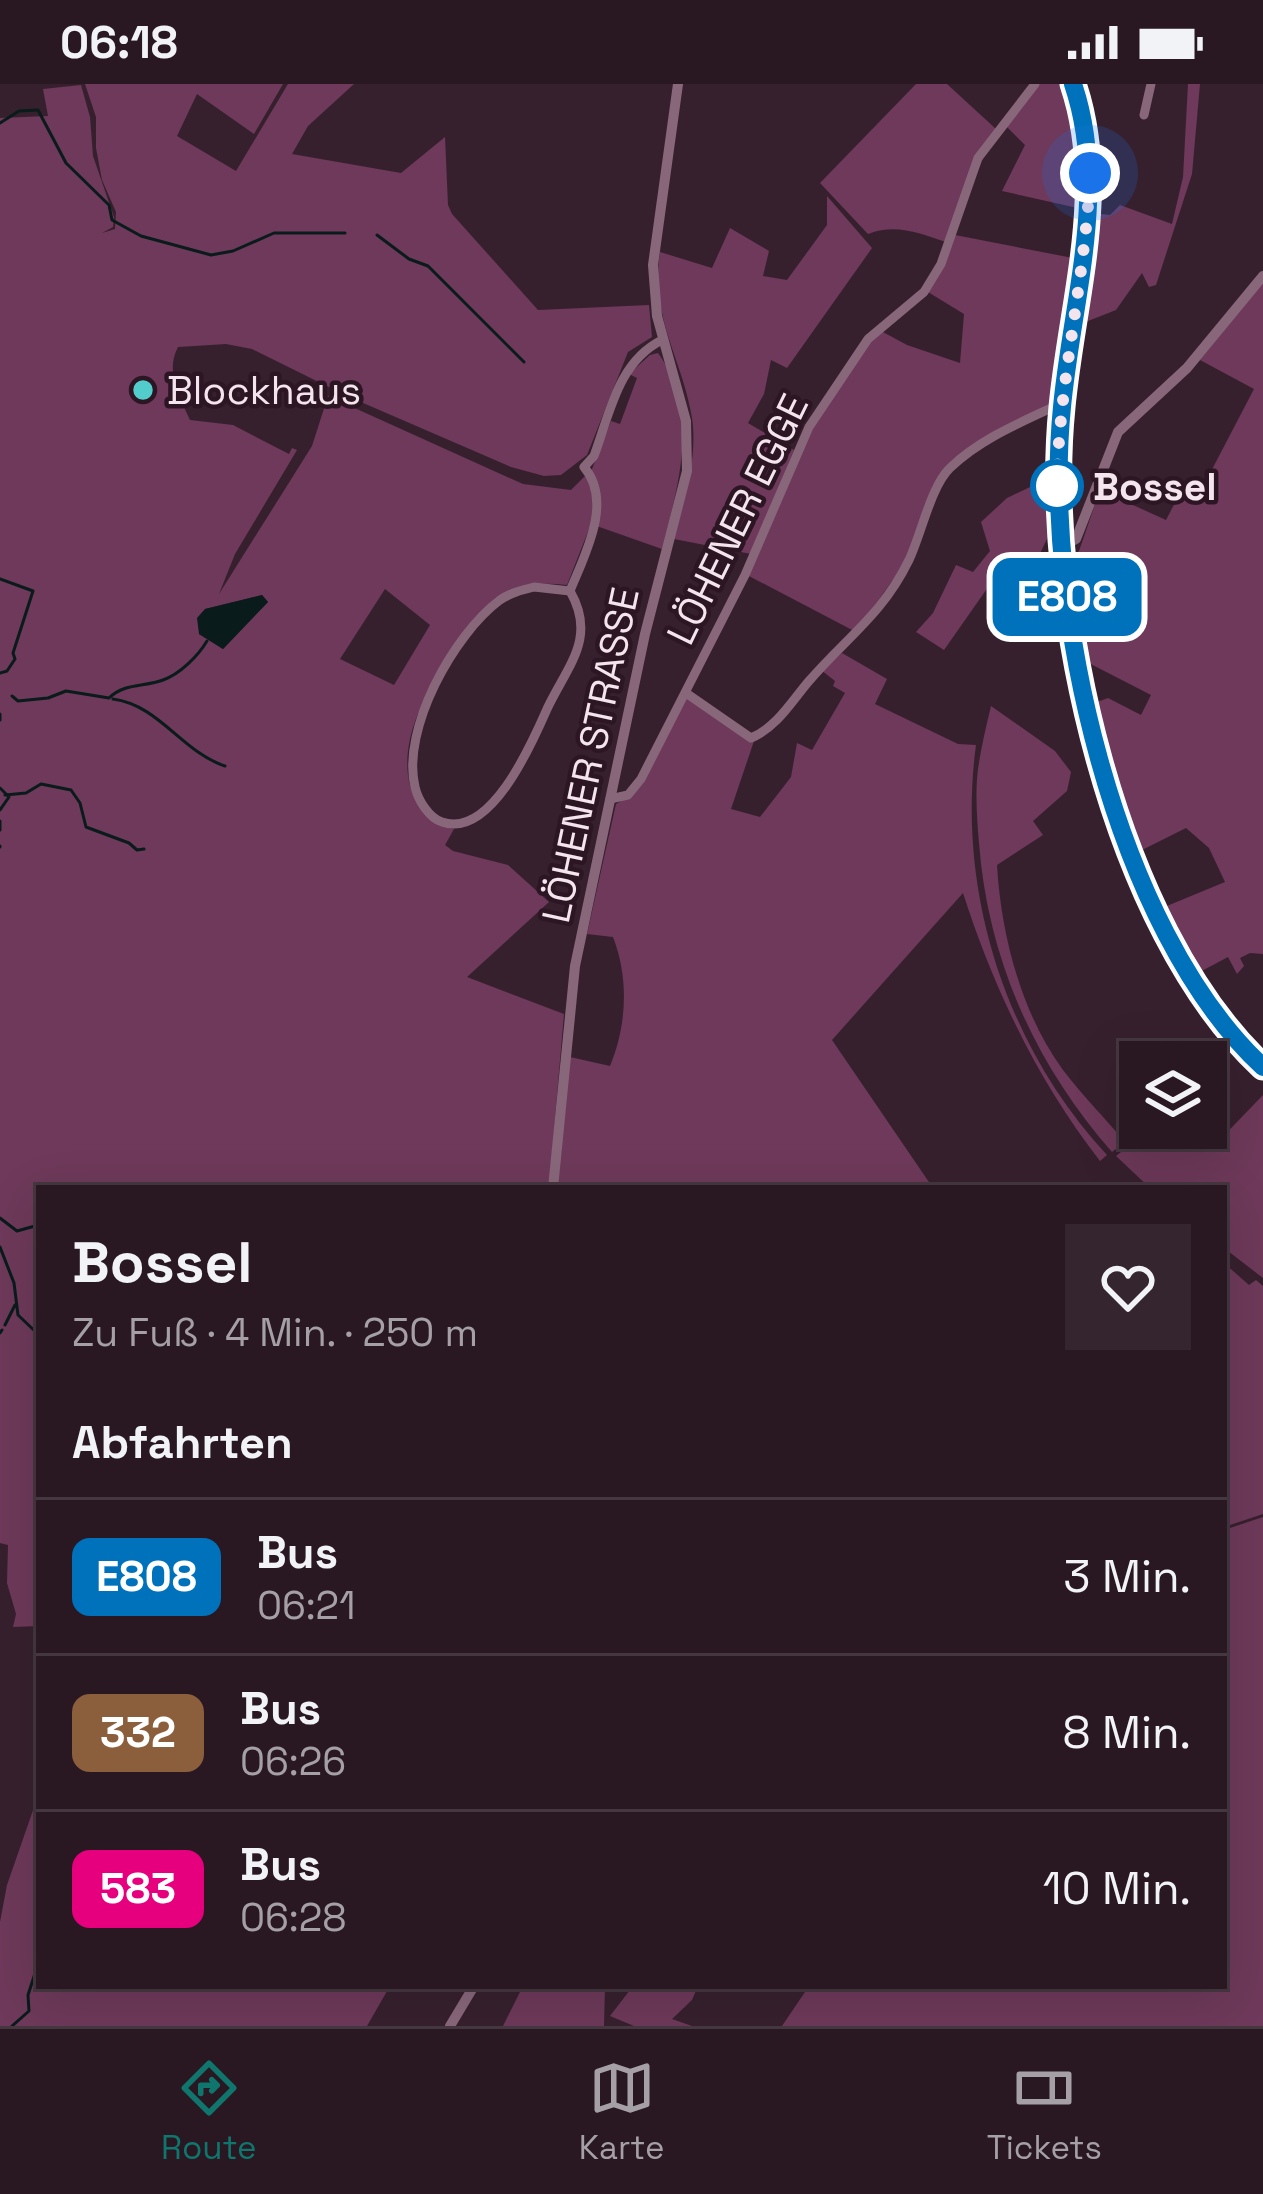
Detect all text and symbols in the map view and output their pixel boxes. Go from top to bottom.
text: 06:18 [60,14,178,71]
your location [1060,143,1120,203]
place label: Blockhaus [167,366,361,415]
marker: Blockhaus [130,377,156,403]
street label: LÖHENER EGGE [656,386,819,652]
marker: Bossel [1032,461,1082,511]
place label: Bossel [1093,462,1217,511]
line badge: E808 [983,558,1151,636]
text: E808 [1017,570,1117,623]
street label: LÖHENER STRASSE [531,583,650,927]
map controls [1119,1041,1227,1149]
button: layers [1119,1041,1227,1149]
button: heart [1065,1224,1191,1350]
text: Bossel [72,1226,253,1299]
text: Zu Fuß · 4 Min. · 250 m [72,1308,478,1357]
text: Abfahrten [72,1414,293,1471]
text: Bus [257,1524,338,1581]
text: 3 Min. [1063,1548,1191,1605]
text: E808 [96,1550,197,1603]
text: 06:21 [257,1581,355,1630]
text: Bus [240,1680,321,1737]
text: 8 Min. [1062,1704,1191,1761]
text: 332 [100,1706,176,1759]
text: 06:26 [240,1737,346,1786]
text: Bus [240,1836,321,1893]
text: 10 Min. [1043,1860,1191,1917]
text: 583 [100,1862,176,1915]
text: 06:28 [240,1893,347,1942]
tab: Route [161,2055,257,2169]
tab: Karte [579,2055,664,2169]
tab: Tickets [987,2055,1102,2169]

